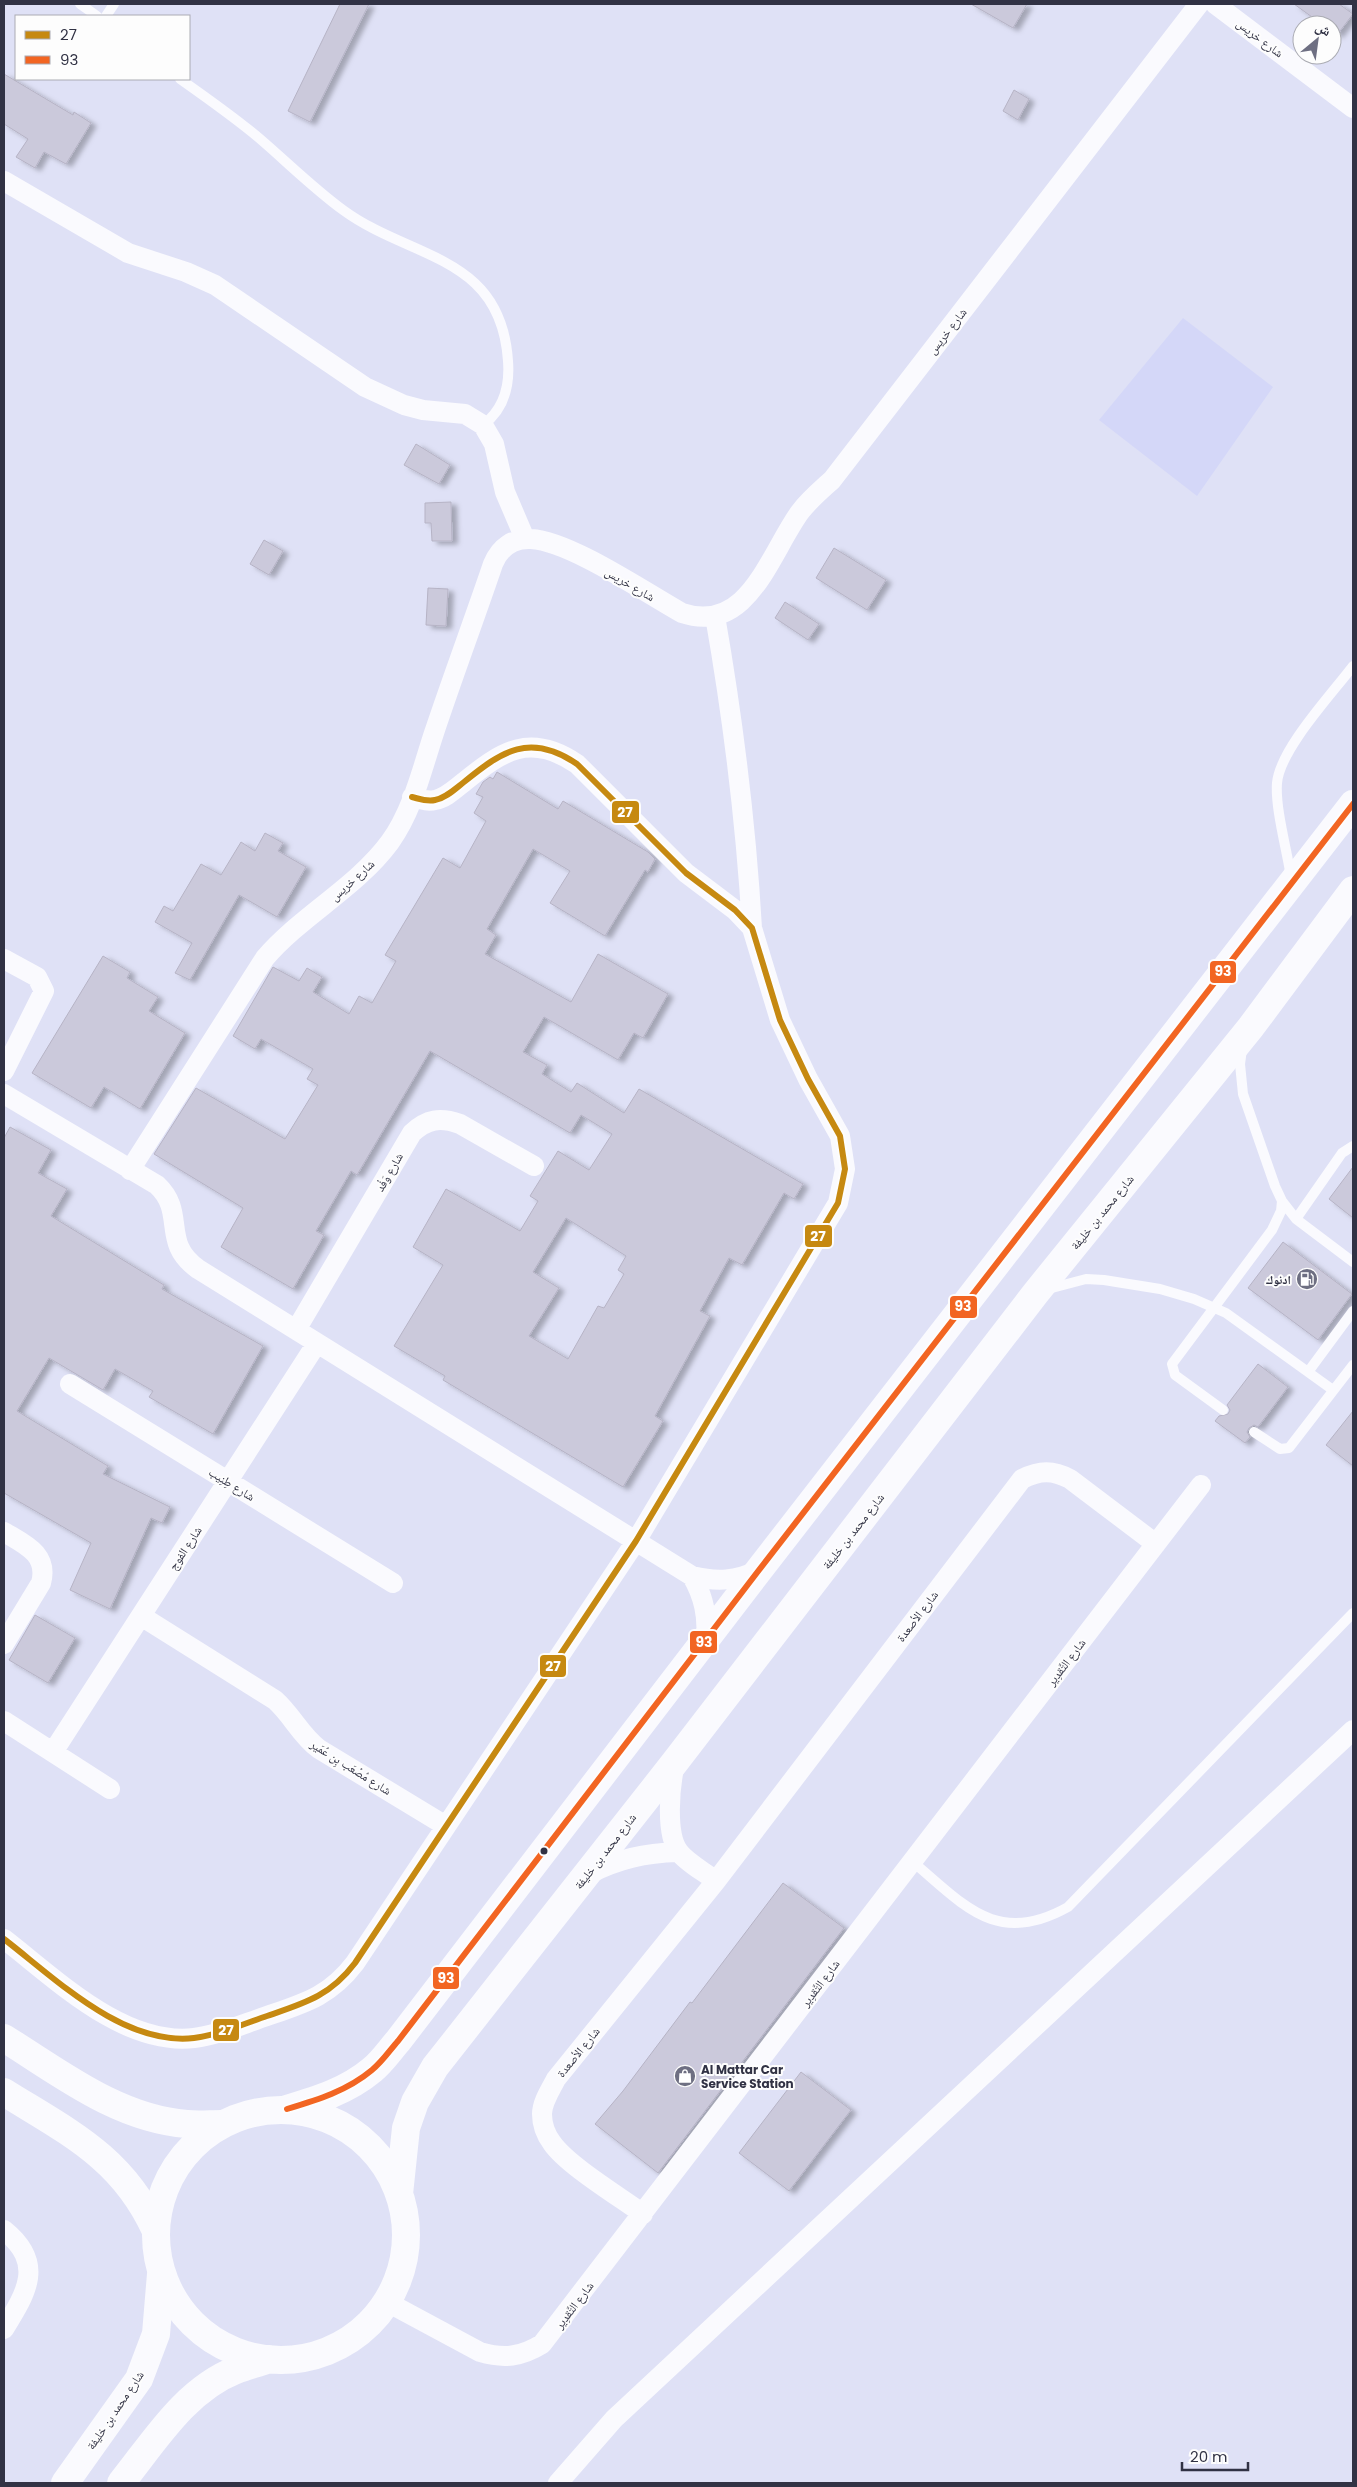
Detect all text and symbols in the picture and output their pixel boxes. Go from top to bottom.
legend [15,15,190,80]
street label: شارع خريس [1233,15,1287,61]
north arrow [1292,15,1342,65]
text: ش [1312,16,1335,41]
text: 27 [60,24,77,45]
text: 93 [60,49,78,70]
street label: شارع خريس [923,304,971,358]
street label: شارع خريس [602,563,658,605]
line badge: 27 [611,800,640,824]
text: 27 [617,802,633,822]
street label: شارع خريس [326,855,378,905]
line badge: 93 [1209,960,1237,984]
text: 93 [1214,961,1232,981]
street label: شارع وَفْد [371,1149,407,1195]
street label: شارع محمد بن خليفة [1066,1171,1138,1253]
line badge: 27 [804,1224,833,1248]
text: 27 [810,1226,826,1246]
fuel station icon: ادنوك [1295,1267,1319,1291]
place label: ادنوك [1266,1271,1291,1288]
line badge: 93 [949,1295,978,1319]
text: 93 [954,1296,972,1316]
street label: شارع طِنِيب [206,1463,258,1505]
street label: شارع محمد بن خليفة [818,1490,888,1572]
street label: شارع الفوج [164,1523,206,1573]
street label: شارع الأصعدة [892,1587,942,1645]
line badge: 93 [689,1630,718,1654]
text: 93 [695,1632,713,1652]
street label: شارع التَّقدِير [1042,1635,1089,1690]
line badge: 27 [539,1654,567,1678]
text: 27 [545,1656,561,1676]
street label: شارع مُصْعَب بِن عُمَير [306,1735,395,1799]
street label: شارع محمد بن خليفة [570,1810,640,1892]
unlabelled marker [539,1846,549,1856]
street label: شارع التَّقدِير [796,1956,843,2011]
line badge: 93 [432,1966,460,1990]
text: 93 [437,1968,455,1988]
line badge: 27 [212,2018,240,2042]
text: 27 [218,2020,234,2040]
street label: شارع الأصعدة [552,2023,604,2081]
place label: Al Mattar Car Service Station [701,2061,794,2092]
shop icon: Al Mattar Car Service Station [673,2064,697,2088]
street label: شارع التَّقدِير [550,2278,597,2333]
street label: شارع محمد بن خليفة [82,2367,148,2453]
scale bar [1182,2440,1248,2472]
text: 20 m [1190,2446,1228,2467]

